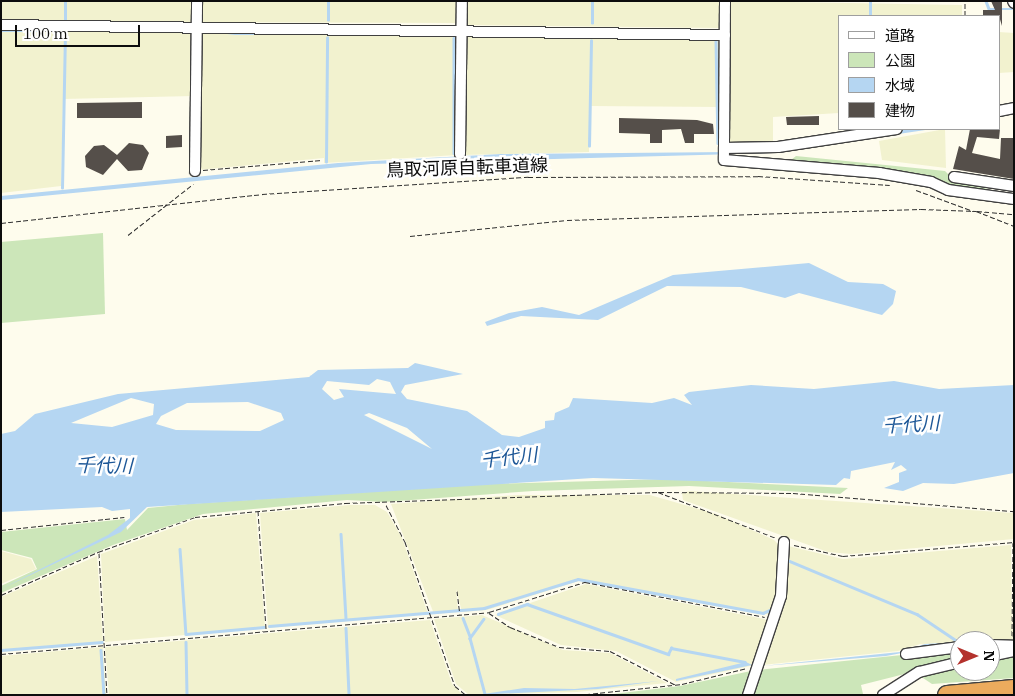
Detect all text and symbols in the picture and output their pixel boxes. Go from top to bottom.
scale bar [18,15,142,47]
legend [838,15,1000,130]
text: 100 m [23,24,68,43]
text: 道路 [885,26,915,45]
text: 公園 [885,51,915,70]
text: 水域 [885,76,915,95]
text: 建物 [885,101,915,120]
street label: 鳥取河原自転車道線 [386,154,548,182]
water label: 千代川 [882,412,940,438]
water label: 千代川 [479,444,539,472]
water label: 千代川 [75,454,133,478]
north arrow [950,631,1000,681]
text: N [980,650,998,662]

